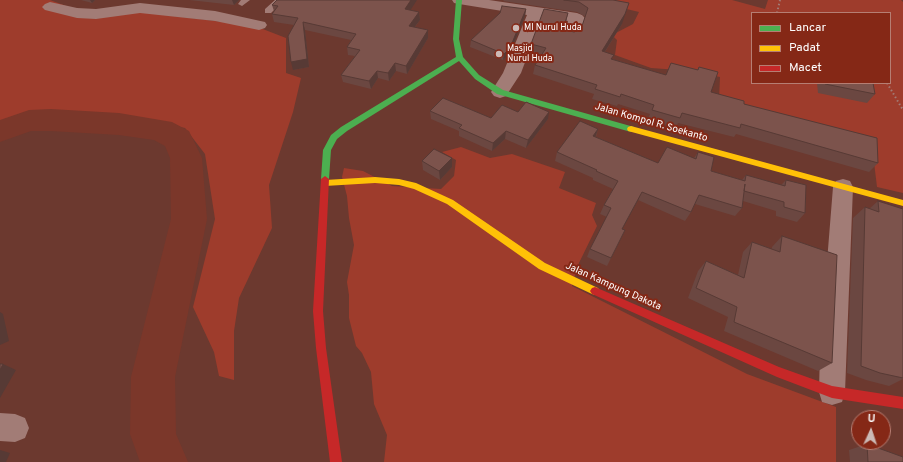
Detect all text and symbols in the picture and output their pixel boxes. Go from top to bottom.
legend [751,12,891,84]
text: Lancar [789,20,826,36]
marker: MI Nurul Huda [511,23,521,33]
place label: MI Nurul Huda [524,23,581,33]
text: Padat [789,40,820,56]
place label: Masjid Nurul Huda [507,44,553,65]
marker: Masjid Nurul Huda [494,49,504,59]
text: Macet [789,60,822,76]
street label: Jalan Kompol R. Soekanto [593,101,709,145]
street label: Jalan Kampung Dakota [563,260,663,314]
north arrow [851,410,891,450]
text: U [867,412,876,426]

